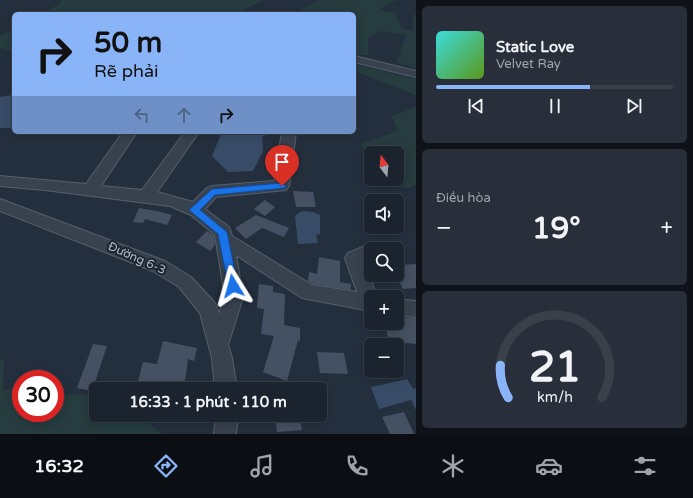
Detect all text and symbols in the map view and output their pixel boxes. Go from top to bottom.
text: 50 m [94,26,162,60]
icon: right [28,28,80,80]
text: Static Love [496,38,574,56]
text: Velvet Ray [496,56,561,72]
text: Rẽ phải [94,60,159,82]
icon: previous [465,95,487,117]
icon: pause [544,95,566,117]
icon: next [623,95,645,117]
icon: left [131,104,153,126]
icon: ahead [173,104,195,126]
icon: right [215,104,237,126]
pin [265,145,299,186]
north arrow [364,146,404,186]
map controls [364,146,404,378]
icon: arrive [271,151,293,173]
text: Điều hòa [436,190,491,206]
button: sound [364,194,404,234]
text: 19° [532,210,581,247]
text: − [436,215,452,241]
text: + [661,215,673,241]
street label: Đường 6-3 [106,239,168,277]
button: search [364,242,404,282]
position arrow [212,265,254,307]
button: + [364,290,404,330]
button: − [364,338,404,378]
text: 21 [528,342,581,392]
speed limit sign: 30 [12,370,64,422]
text: km/h [537,388,572,405]
text: 16:33 · 1 phút · 110 m [129,393,287,411]
icon: directions [152,452,180,480]
icon: music [248,452,276,480]
icon: phone [343,452,371,480]
icon: climate [439,452,467,480]
icon: car [535,452,563,480]
icon: filters [631,452,659,480]
text: 16:32 [34,455,84,477]

